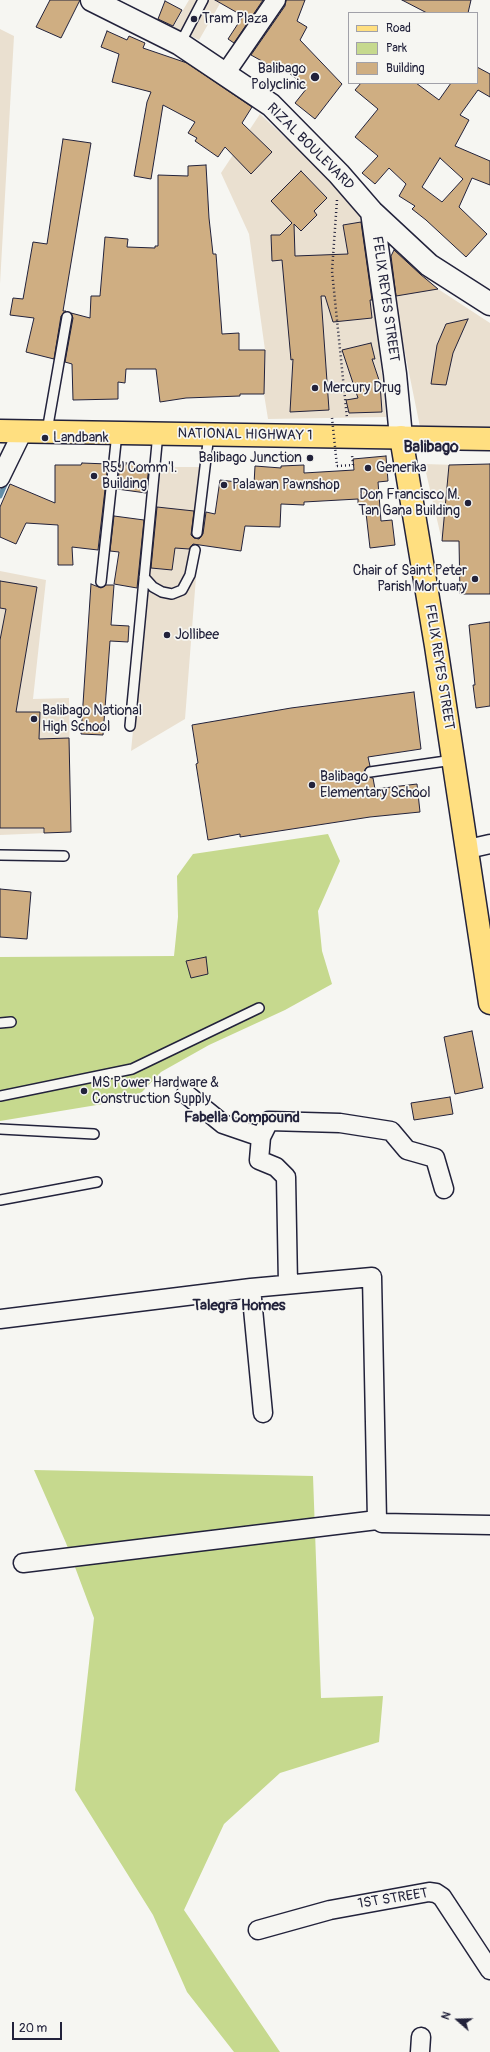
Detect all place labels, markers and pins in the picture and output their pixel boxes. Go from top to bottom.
place label: Tram Plaza [202,11,268,27]
marker: Tram Plaza [189,14,199,24]
place label: Balibago Polyclinic [251,61,306,94]
marker: Balibago Polyclinic [309,71,321,83]
place label: Mercury Drug [323,380,401,396]
marker: Mercury Drug [310,383,320,393]
place label: Landbank [53,430,108,446]
marker: Landbank [40,433,50,443]
place label: Balibago Junction [199,450,302,466]
marker: Balibago Junction [305,453,315,463]
place label: R5J Comm'l. Building [102,460,177,492]
place label: Generika [376,460,427,476]
marker: Generika [363,463,373,473]
marker: R5J Comm'l. Building [89,471,99,481]
place label: Palawan Pawnshop [232,477,340,493]
marker: Palawan Pawnshop [219,480,229,490]
place label: Don Francisco M. Tan Gana Building [358,487,460,520]
marker: Don Francisco M. Tan Gana Building [463,498,473,508]
place label: Chair of Saint Peter Parish Mortuary [353,563,467,596]
marker: Chair of Saint Peter Parish Mortuary [470,574,480,584]
place label: Jollibee [175,627,219,643]
marker: Jollibee [162,630,172,640]
place label: Balibago National High School [42,703,142,736]
marker: Balibago National High School [29,714,39,724]
place label: Balibago Elementary School [320,769,431,802]
marker: Balibago Elementary School [307,780,317,790]
place label: MS Power Hardware & Construction Supply [92,1075,219,1108]
marker: MS Power Hardware & Construction Supply [79,1086,89,1096]

